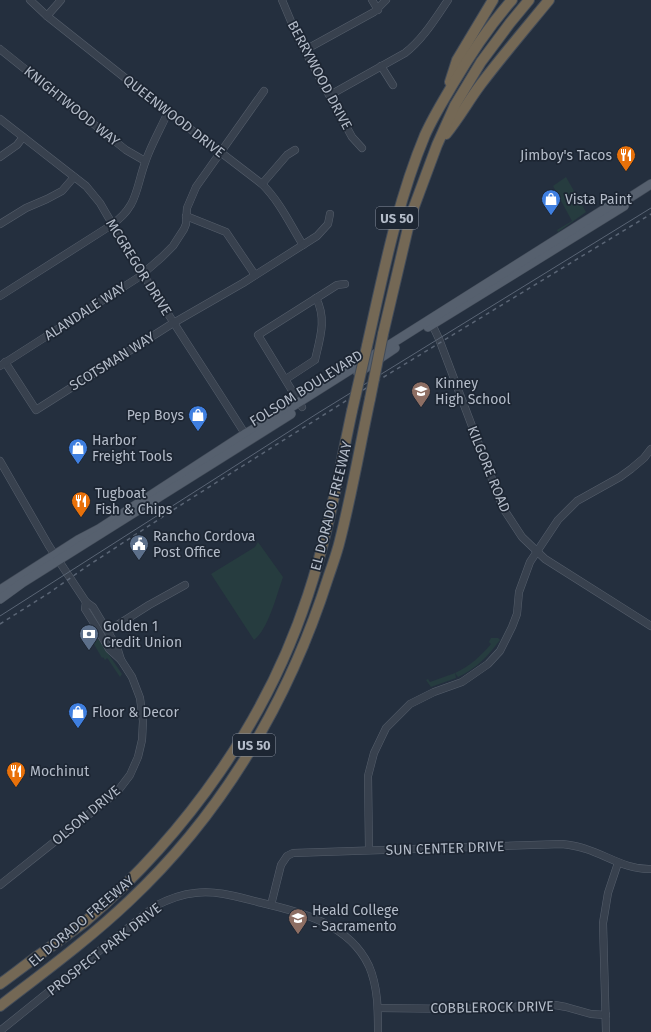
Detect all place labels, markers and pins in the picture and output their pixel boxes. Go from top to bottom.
restaurant icon: Jimboy's Tacos [615,144,637,172]
place label: Jimboy's Tacos [520,147,612,164]
shop icon: Vista Paint [540,188,562,216]
place label: Vista Paint [565,191,633,208]
place label: Kinney High School [435,375,511,408]
school or university icon: Kinney High School [410,380,432,408]
shop icon: Pep Boys [187,404,209,432]
place label: Pep Boys [127,407,184,424]
place label: Harbor Freight Tools [92,432,173,465]
shop icon: Harbor Freight Tools [67,437,89,465]
place label: Tugboat Fish & Chips [95,485,173,518]
restaurant icon: Tugboat Fish & Chips [70,490,92,518]
place label: Rancho Cordova Post Office [153,528,255,561]
public building icon: Rancho Cordova Post Office [128,533,150,561]
place label: Golden 1 Credit Union [103,618,182,651]
bank icon: Golden 1 Credit Union [78,623,100,651]
shop icon: Floor & Decor [67,701,89,729]
place label: Floor & Decor [92,704,179,721]
restaurant icon: Mochinut [5,760,27,788]
place label: Mochinut [30,763,90,780]
place label: Heald College - Sacramento [312,902,399,935]
school or university icon: Heald College - Sacramento [287,907,309,935]

